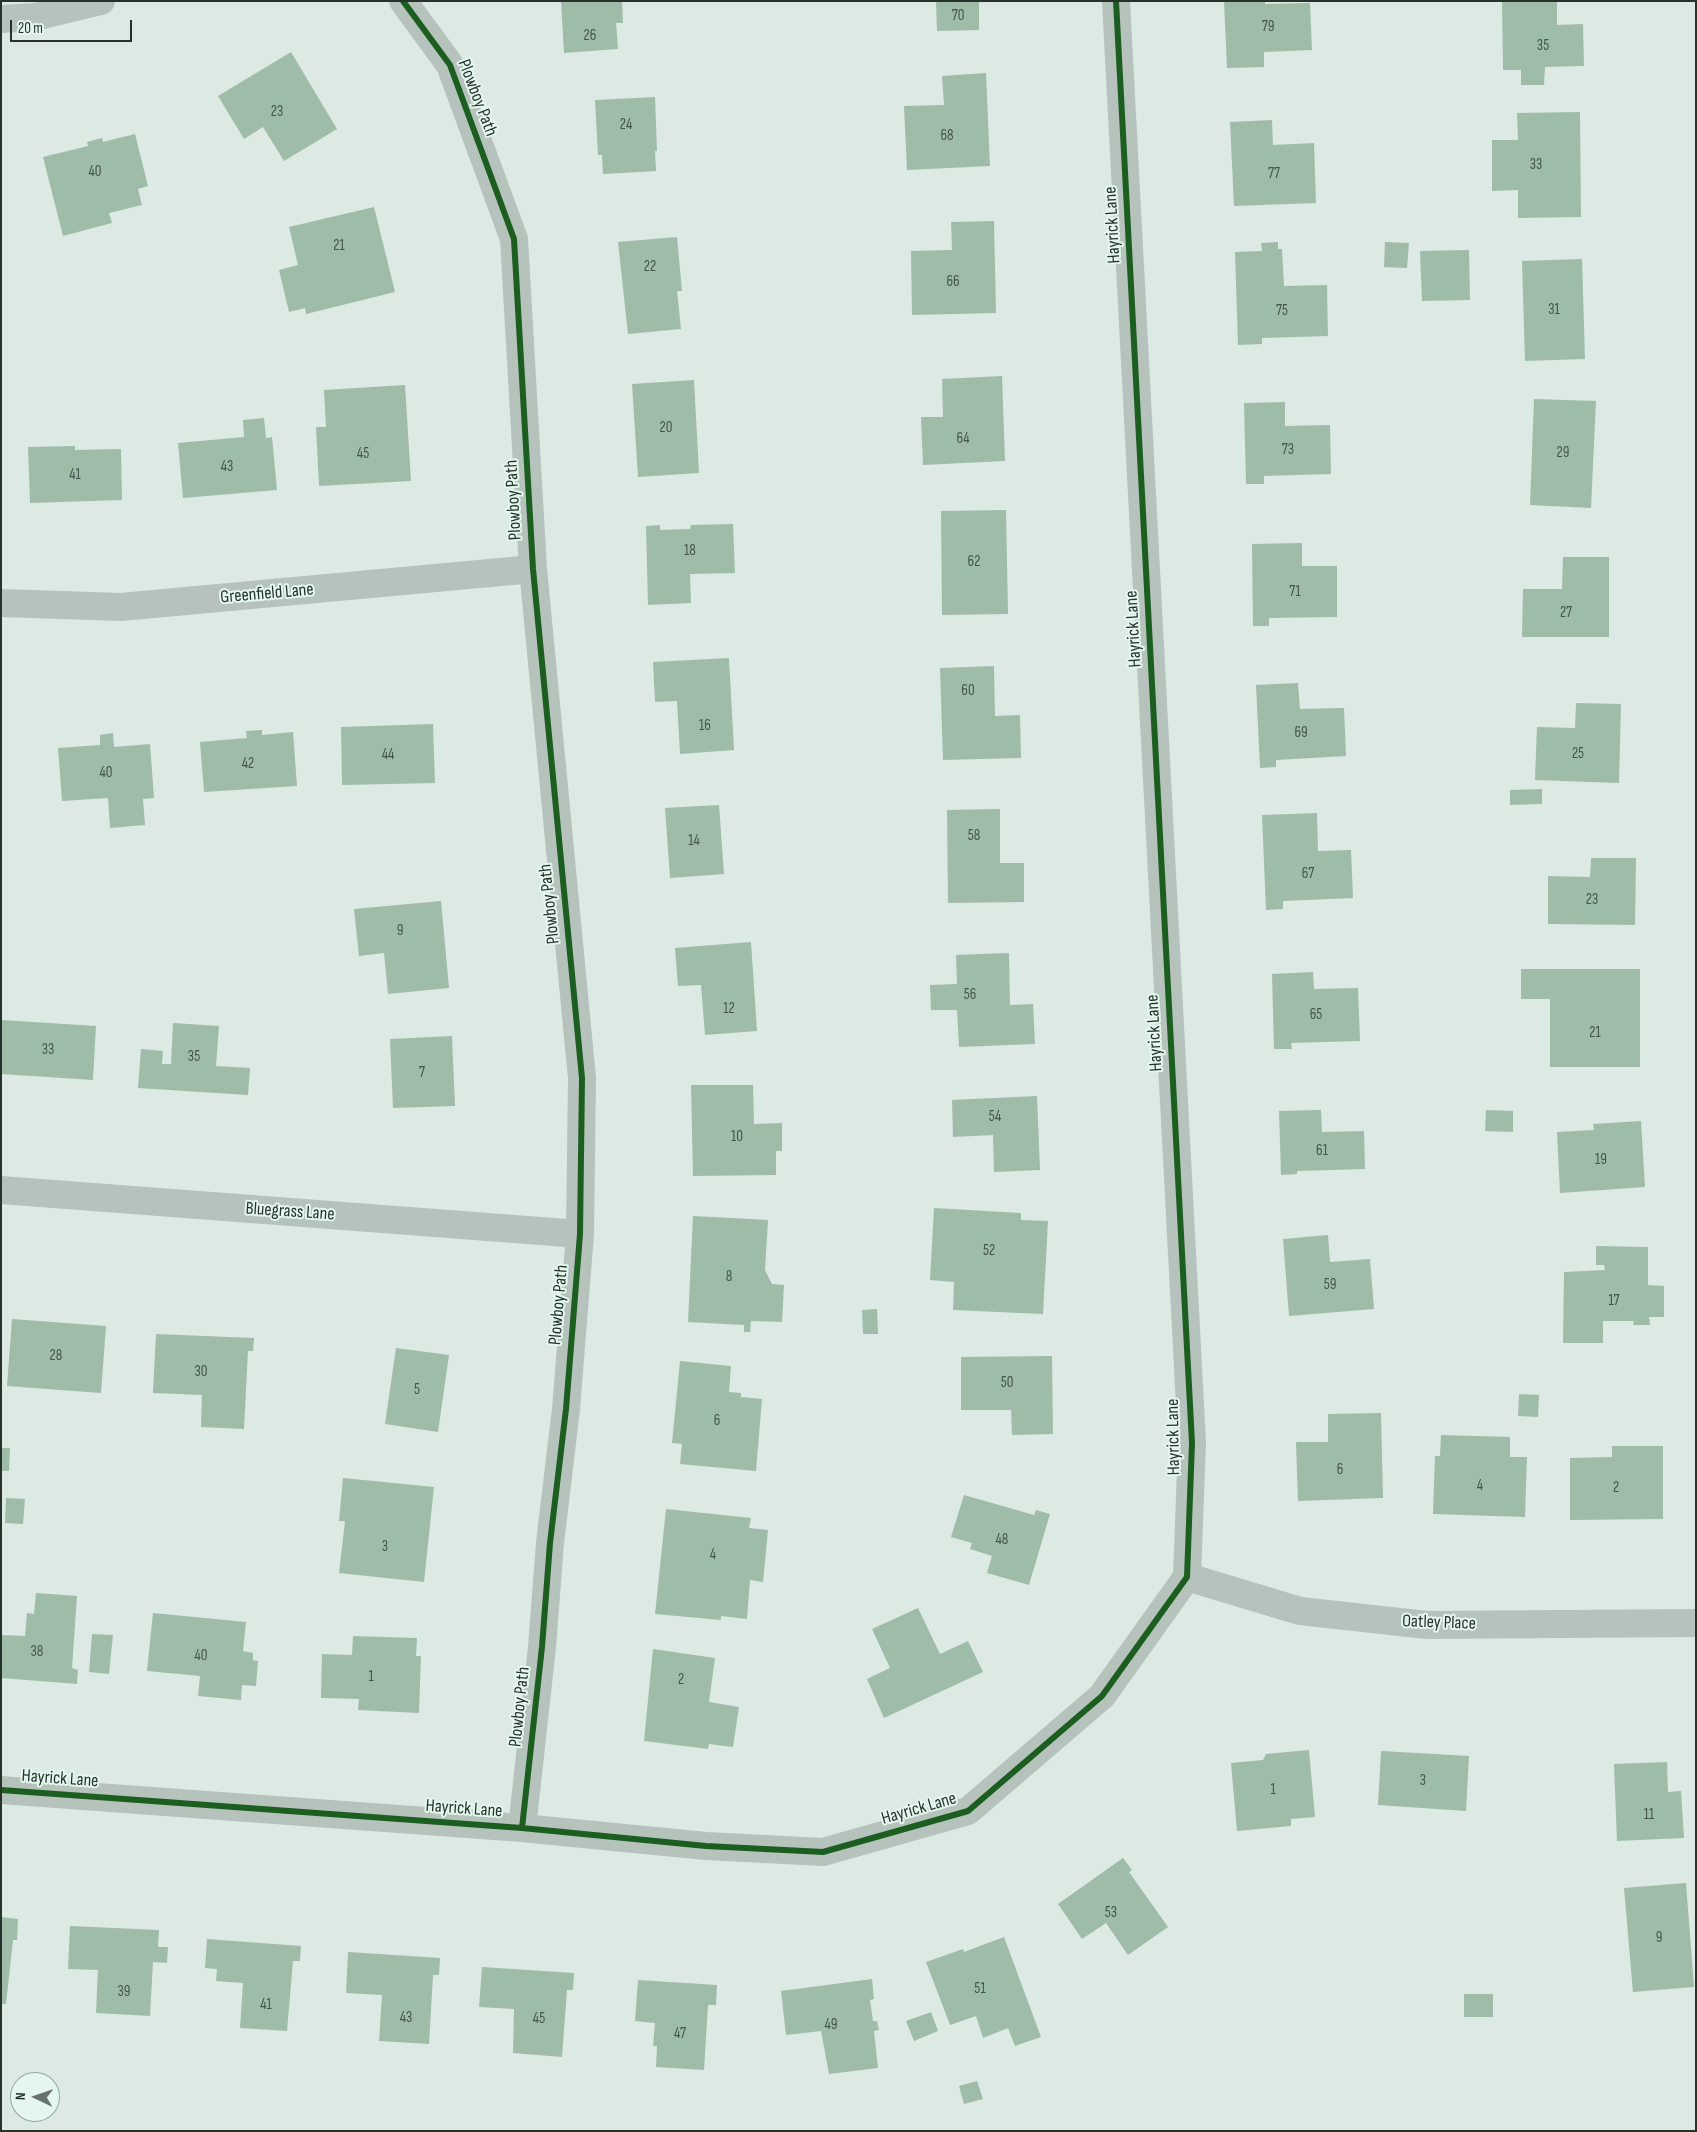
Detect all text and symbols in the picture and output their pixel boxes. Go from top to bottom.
house number: 70 [952,7,964,25]
scale bar [12,10,135,42]
house number: 79 [1262,18,1274,36]
text: 20 m [18,19,43,38]
house number: 26 [584,27,596,45]
house number: 35 [1537,37,1549,55]
street label: Plowboy Path [452,57,502,139]
house number: 23 [271,103,283,121]
house number: 24 [620,116,632,134]
house number: 68 [940,127,954,145]
house number: 33 [1530,156,1542,174]
house number: 40 [89,163,101,181]
house number: 77 [1268,165,1280,183]
street label: Hayrick Lane [1100,186,1126,264]
house number: 21 [333,237,345,255]
house number: 22 [644,258,656,276]
house number: 66 [946,273,960,291]
house number: 31 [1548,301,1560,319]
house number: 75 [1276,302,1288,320]
house number: 20 [660,419,672,437]
house number: 64 [956,430,970,448]
house number: 73 [1282,441,1294,459]
house number: 29 [1557,444,1569,462]
house number: 45 [357,445,369,463]
house number: 43 [221,458,233,476]
street label: Plowboy Path [501,459,527,541]
house number: 41 [69,466,81,484]
house number: 18 [684,542,696,560]
house number: 62 [968,553,980,571]
street label: Greenfield Lane [220,579,314,609]
house number: 71 [1289,583,1301,601]
street label: Hayrick Lane [1121,590,1147,668]
house number: 27 [1560,604,1572,622]
house number: 60 [961,682,975,700]
house number: 16 [699,717,711,735]
house number: 69 [1294,724,1308,742]
house number: 25 [1572,745,1584,763]
house number: 44 [382,746,394,764]
house number: 42 [242,755,254,773]
house number: 40 [100,764,112,782]
house number: 58 [968,827,980,845]
house number: 14 [688,832,700,850]
street label: Plowboy Path [535,863,565,945]
house number: 67 [1302,865,1314,883]
house number: 23 [1586,891,1598,909]
house number: 9 [397,922,403,940]
house number: 56 [964,986,976,1004]
street label: Hayrick Lane [1142,994,1168,1072]
house number: 12 [723,1000,735,1018]
house number: 65 [1310,1006,1322,1024]
house number: 21 [1589,1024,1601,1042]
house number: 33 [42,1041,54,1059]
house number: 35 [188,1048,200,1066]
house number: 7 [419,1064,425,1082]
house number: 54 [989,1108,1001,1126]
house number: 10 [731,1128,743,1146]
house number: 61 [1316,1142,1328,1160]
house number: 19 [1595,1151,1607,1169]
street label: Bluegrass Lane [245,1198,335,1226]
house number: 52 [983,1242,995,1260]
street label: Plowboy Path [545,1264,573,1346]
house number: 8 [726,1268,732,1286]
house number: 59 [1324,1276,1336,1294]
house number: 17 [1608,1292,1620,1310]
house number: 28 [50,1347,62,1365]
house number: 30 [195,1363,207,1381]
house number: 50 [1001,1374,1013,1392]
house number: 5 [414,1381,420,1399]
street label: Hayrick Lane [1163,1398,1185,1476]
house number: 6 [714,1412,720,1430]
house number: 6 [1337,1461,1343,1479]
house number: 4 [1477,1477,1483,1495]
house number: 2 [1613,1479,1619,1497]
house number: 48 [996,1531,1008,1549]
house number: 3 [382,1538,388,1556]
house number: 4 [710,1546,716,1564]
street label: Oatley Place [1402,1611,1476,1635]
house number: 38 [31,1643,43,1661]
house number: 40 [195,1647,207,1665]
street label: Plowboy Path [505,1666,535,1748]
house number: 1 [368,1668,374,1686]
house number: 2 [678,1671,684,1689]
street label: Hayrick Lane [21,1766,99,1792]
house number: 3 [1420,1772,1426,1790]
house number: 1 [1270,1781,1276,1799]
street label: Hayrick Lane [879,1788,959,1830]
street label: Hayrick Lane [425,1796,503,1822]
house number: 11 [1644,1806,1654,1824]
house number: 53 [1105,1904,1117,1922]
house number: 9 [1656,1929,1662,1947]
house number: 51 [974,1980,986,1998]
house number: 39 [118,1983,130,2001]
house number: 41 [260,1996,272,2014]
house number: 43 [400,2009,412,2027]
house number: 45 [533,2010,545,2028]
house number: 49 [825,2016,837,2034]
house number: 47 [674,2025,686,2043]
north arrow [10,2072,60,2122]
text: N [12,2092,29,2100]

